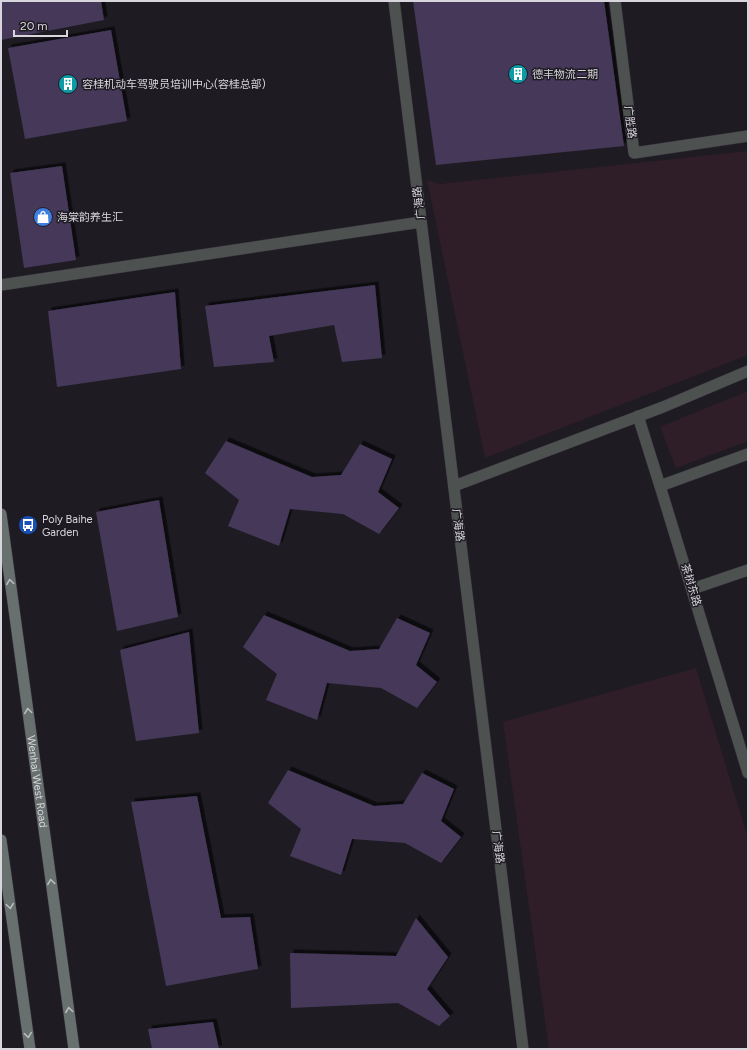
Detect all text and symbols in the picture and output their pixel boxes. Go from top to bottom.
scale bar [14,12,67,38]
text: 20 m [20,19,48,33]
building icon: 德丰物流二期 [507,63,529,85]
place label: 德丰物流二期 [532,68,598,81]
building icon: 容桂机动车驾驶员培训中心(容桂总部) [57,73,79,95]
place label: 容桂机动车驾驶员培训中心(容桂总部) [82,78,266,91]
street label: 广胜路 [622,105,638,139]
street label: 广海路 [411,186,427,220]
shop icon: 海棠韵养生汇 [32,206,54,228]
place label: 海棠韵养生汇 [57,211,123,224]
street label: 广海路 [450,508,466,542]
place label: Poly Baihe Garden [42,513,93,539]
bus stop icon: Poly Baihe Garden [17,514,39,536]
street label: 茶树东路 [678,562,704,608]
one-way arrow [6,579,15,585]
one-way arrow [24,708,33,714]
street label: Wenhai West Road [25,735,50,828]
street label: 广海路 [490,830,506,864]
one-way arrow [47,878,56,885]
one-way arrow [5,903,14,909]
one-way arrow [65,1007,74,1013]
one-way arrow [23,1032,32,1038]

